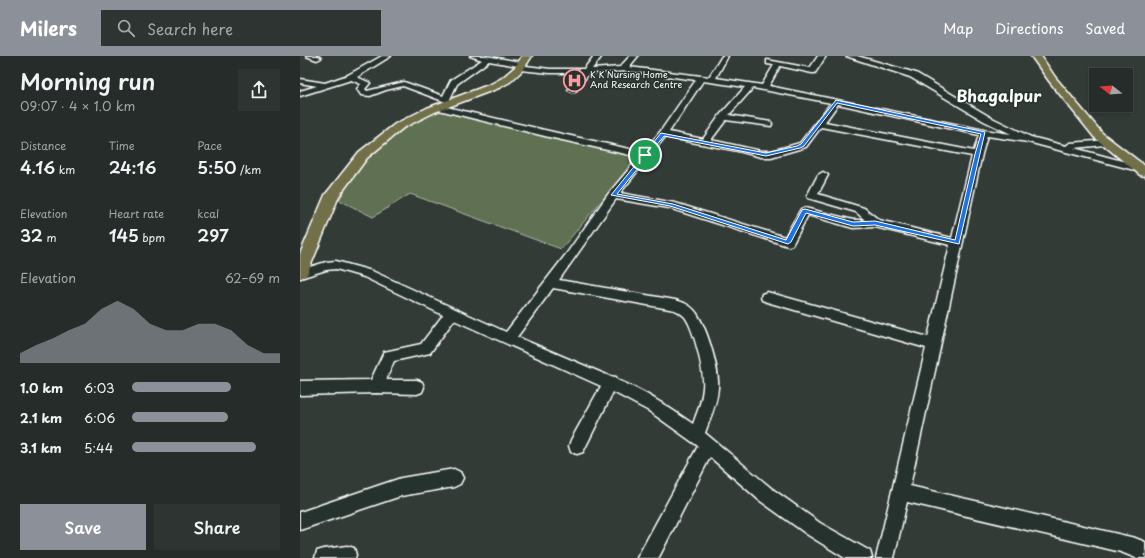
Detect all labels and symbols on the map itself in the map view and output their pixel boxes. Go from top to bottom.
hospital icon: K K Nursing Home And Research Centre [562,67,588,93]
place label: K K Nursing Home And Research Centre [590,67,682,91]
north arrow [1089,68,1133,112]
district label: Bhagalpur [956,83,1042,107]
pin [628,138,662,172]

